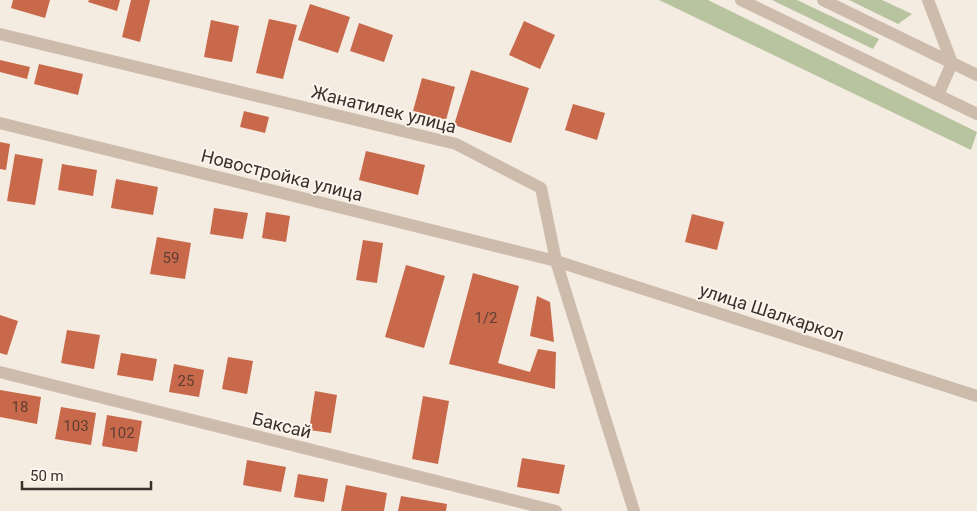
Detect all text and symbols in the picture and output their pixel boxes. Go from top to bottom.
street label: Жанатилек улица [309,81,459,137]
street label: Новостройка улица [199,145,365,205]
house number: 59 [163,249,179,267]
street label: улица Шалкаркол [697,279,847,345]
house number: 1/2 [474,309,498,327]
house number: 25 [178,372,194,390]
house number: 18 [12,398,28,416]
street label: Баксай [250,408,314,442]
house number: 103 [63,417,89,435]
house number: 102 [109,424,135,442]
scale bar [22,458,151,490]
text: 50 m [30,467,64,485]

